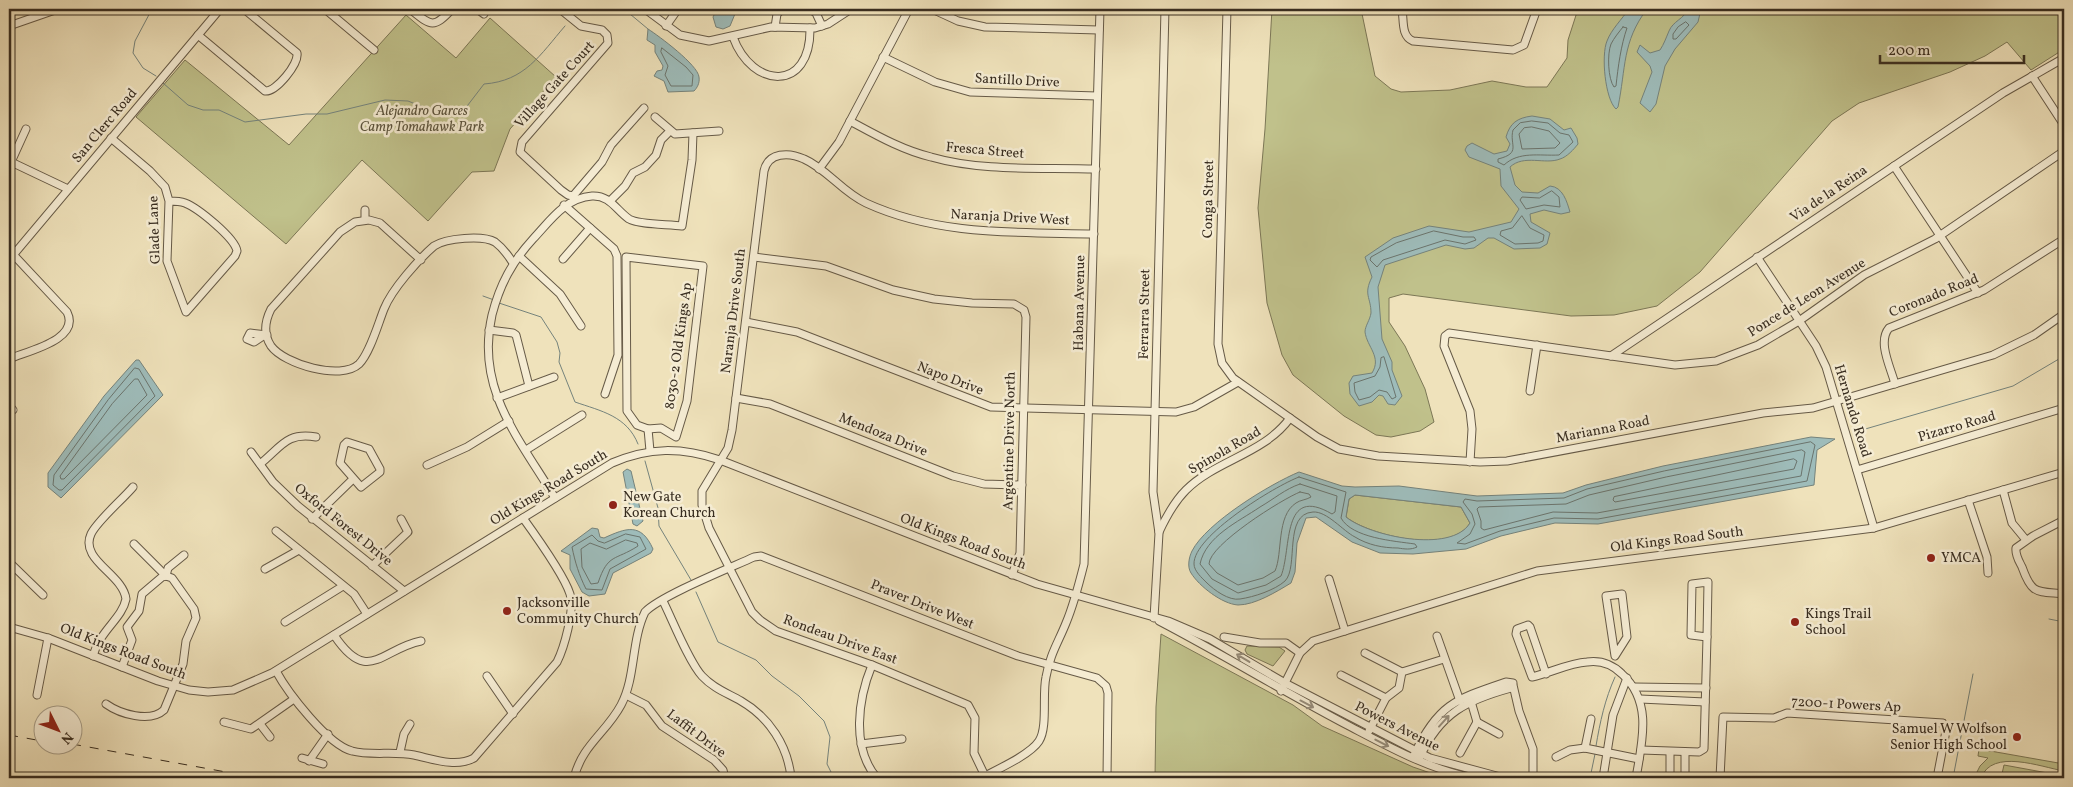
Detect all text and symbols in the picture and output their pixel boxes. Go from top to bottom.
scale bar [1880,32,2024,64]
street label: Village Gate Court [511,37,599,133]
text: 200 m [1888,41,1931,62]
street label: Santillo Drive [974,69,1060,93]
street label: San Clerc Road [68,84,142,167]
park label: Alejandro Garces Camp Tomahawk Park [360,102,485,137]
street label: Fresca Street [945,138,1025,164]
street label: Conga Street [1199,159,1219,238]
street label: Via de la Reina [1787,161,1871,227]
street label: Glade Lane [144,195,166,265]
street label: Naranja Drive West [950,205,1070,231]
street label: Naranja Drive South [717,248,751,374]
street label: Habana Avenue [1070,254,1090,351]
street label: Ponce de Leon Avenue [1744,254,1870,342]
street label: Ferrarra Street [1135,268,1155,360]
street label: Coronado Road [1886,269,1982,323]
street label: 8030-2 Old Kings Ap [661,282,697,410]
street label: Napo Drive [914,358,986,401]
street label: Hernando Road [1829,362,1875,460]
street label: Argentine Drive North [999,371,1021,511]
street label: Pizarro Road [1916,407,1998,447]
street label: Mendoza Drive [836,409,930,462]
street label: Marianna Road [1554,412,1652,448]
street label: Spinola Road [1185,422,1265,480]
street label: Old Kings Road South [487,445,611,531]
street label: Oxford Forest Drive [290,479,396,571]
place label: New Gate Korean Church [623,488,716,523]
marker: New Gate Korean Church [607,499,619,511]
street label: Old Kings Road South [897,509,1029,575]
street label: Old Kings Road South [1609,522,1745,558]
place label: YMCA [1941,549,1981,568]
marker: YMCA [1925,552,1937,564]
street label: Praver Drive West [867,576,977,634]
place label: Jacksonville Community Church [517,594,639,629]
marker: Jacksonville Community Church [501,605,513,617]
place label: Kings Trail School [1805,605,1871,640]
street label: Rondeau Drive East [780,610,900,670]
marker: Kings Trail School [1789,616,1801,628]
street label: Old Kings Road South [57,619,189,685]
one-way arrow [1236,653,1250,663]
street label: 7200-1 Powers Ap [1791,693,1901,717]
street label: Powers Avenue [1351,697,1443,757]
one-way arrow [1299,700,1314,709]
north arrow [32,704,82,754]
street label: Laffit Drive [662,705,730,763]
one-way arrow [1438,714,1450,727]
place label: Samuel W Wolfson Senior High School [1890,720,2007,755]
text: N [56,728,77,748]
marker: Samuel W Wolfson Senior High School [2011,731,2023,743]
one-way arrow [1374,739,1389,748]

